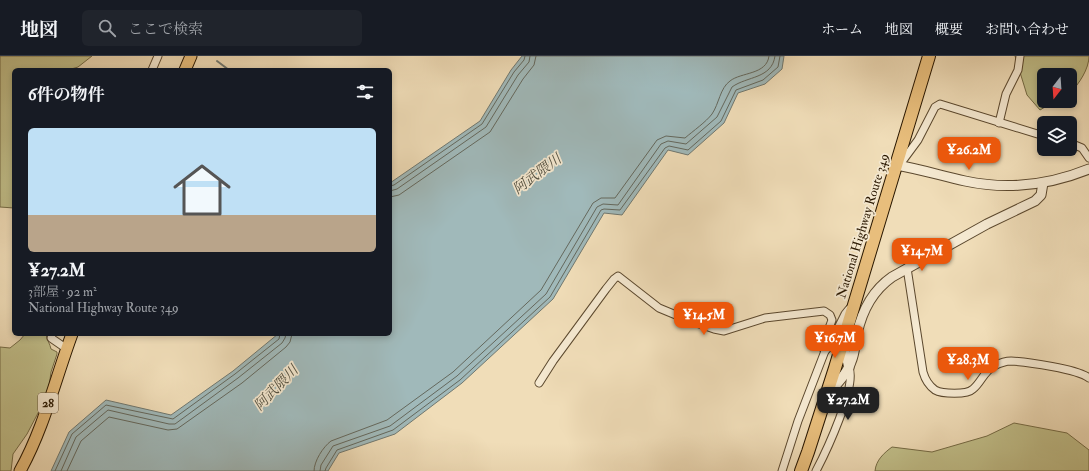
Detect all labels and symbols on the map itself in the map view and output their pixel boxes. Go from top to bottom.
north arrow [1037,68,1077,108]
pin: ¥26.2M [936,137,1002,171]
water label: 阿武隈川 [510,149,566,198]
street label: National Highway Route 349 [833,152,894,301]
pin: ¥14.7M [889,238,955,272]
pin: ¥14.5M [671,302,737,336]
pin: ¥16.7M [802,325,868,359]
pin: ¥28.3M [935,347,1001,381]
water label: 阿武隈川 [250,361,303,414]
pin: ¥27.2M [815,387,881,421]
road number: 28 [38,393,58,413]

